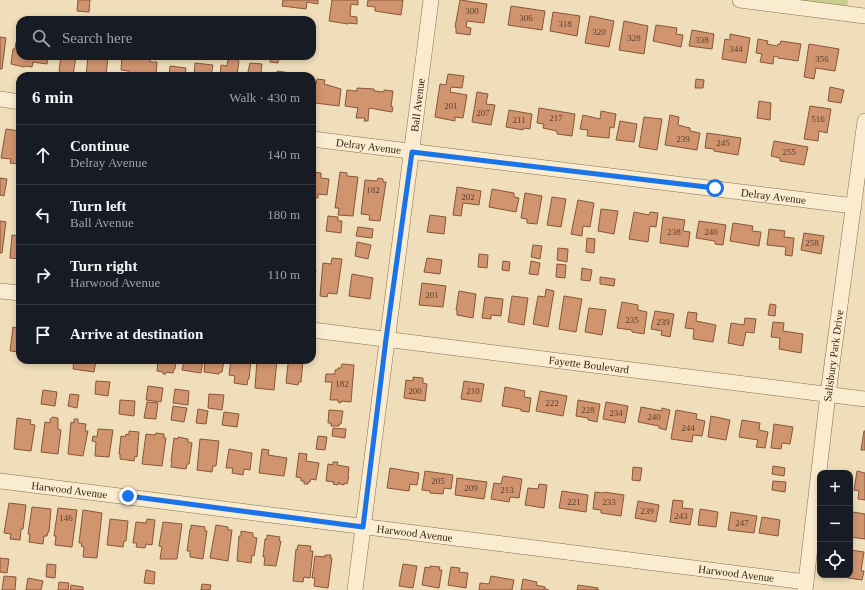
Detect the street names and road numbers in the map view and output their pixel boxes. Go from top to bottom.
street label: Ball Avenue [408,77,427,133]
street label: Delray Avenue [335,136,402,156]
street label: Delray Avenue [740,186,807,206]
street label: Salisbury Park Drive [821,309,845,402]
street label: Fayette Boulevard [548,354,630,376]
street label: Harwood Avenue [31,479,108,500]
street label: Harwood Avenue [376,522,454,544]
street label: Harwood Avenue [698,563,775,584]

